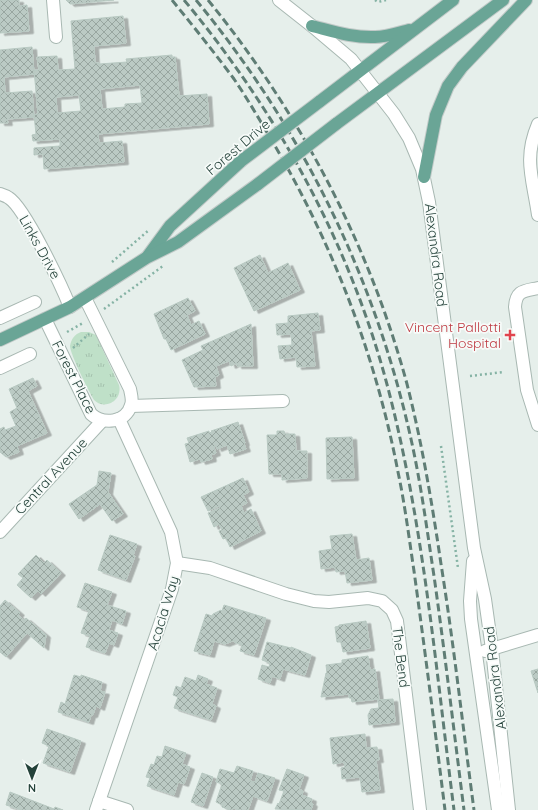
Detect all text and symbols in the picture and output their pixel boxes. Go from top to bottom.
street label: Forest Drive [202,115,274,179]
street label: Alexandra Road [421,202,451,308]
street label: Links Drive [15,212,65,282]
place label: Vincent Pallotti Hospital [405,318,501,352]
marker: Vincent Pallotti Hospital [504,329,516,341]
street label: Forest Place [48,337,100,417]
street label: Central Avenue [11,434,91,518]
street label: Acacia Way [143,573,183,653]
street label: The Bend [388,625,414,689]
street label: Alexandra Road [480,625,510,731]
north arrow [12,758,52,798]
text: N [28,781,36,795]

